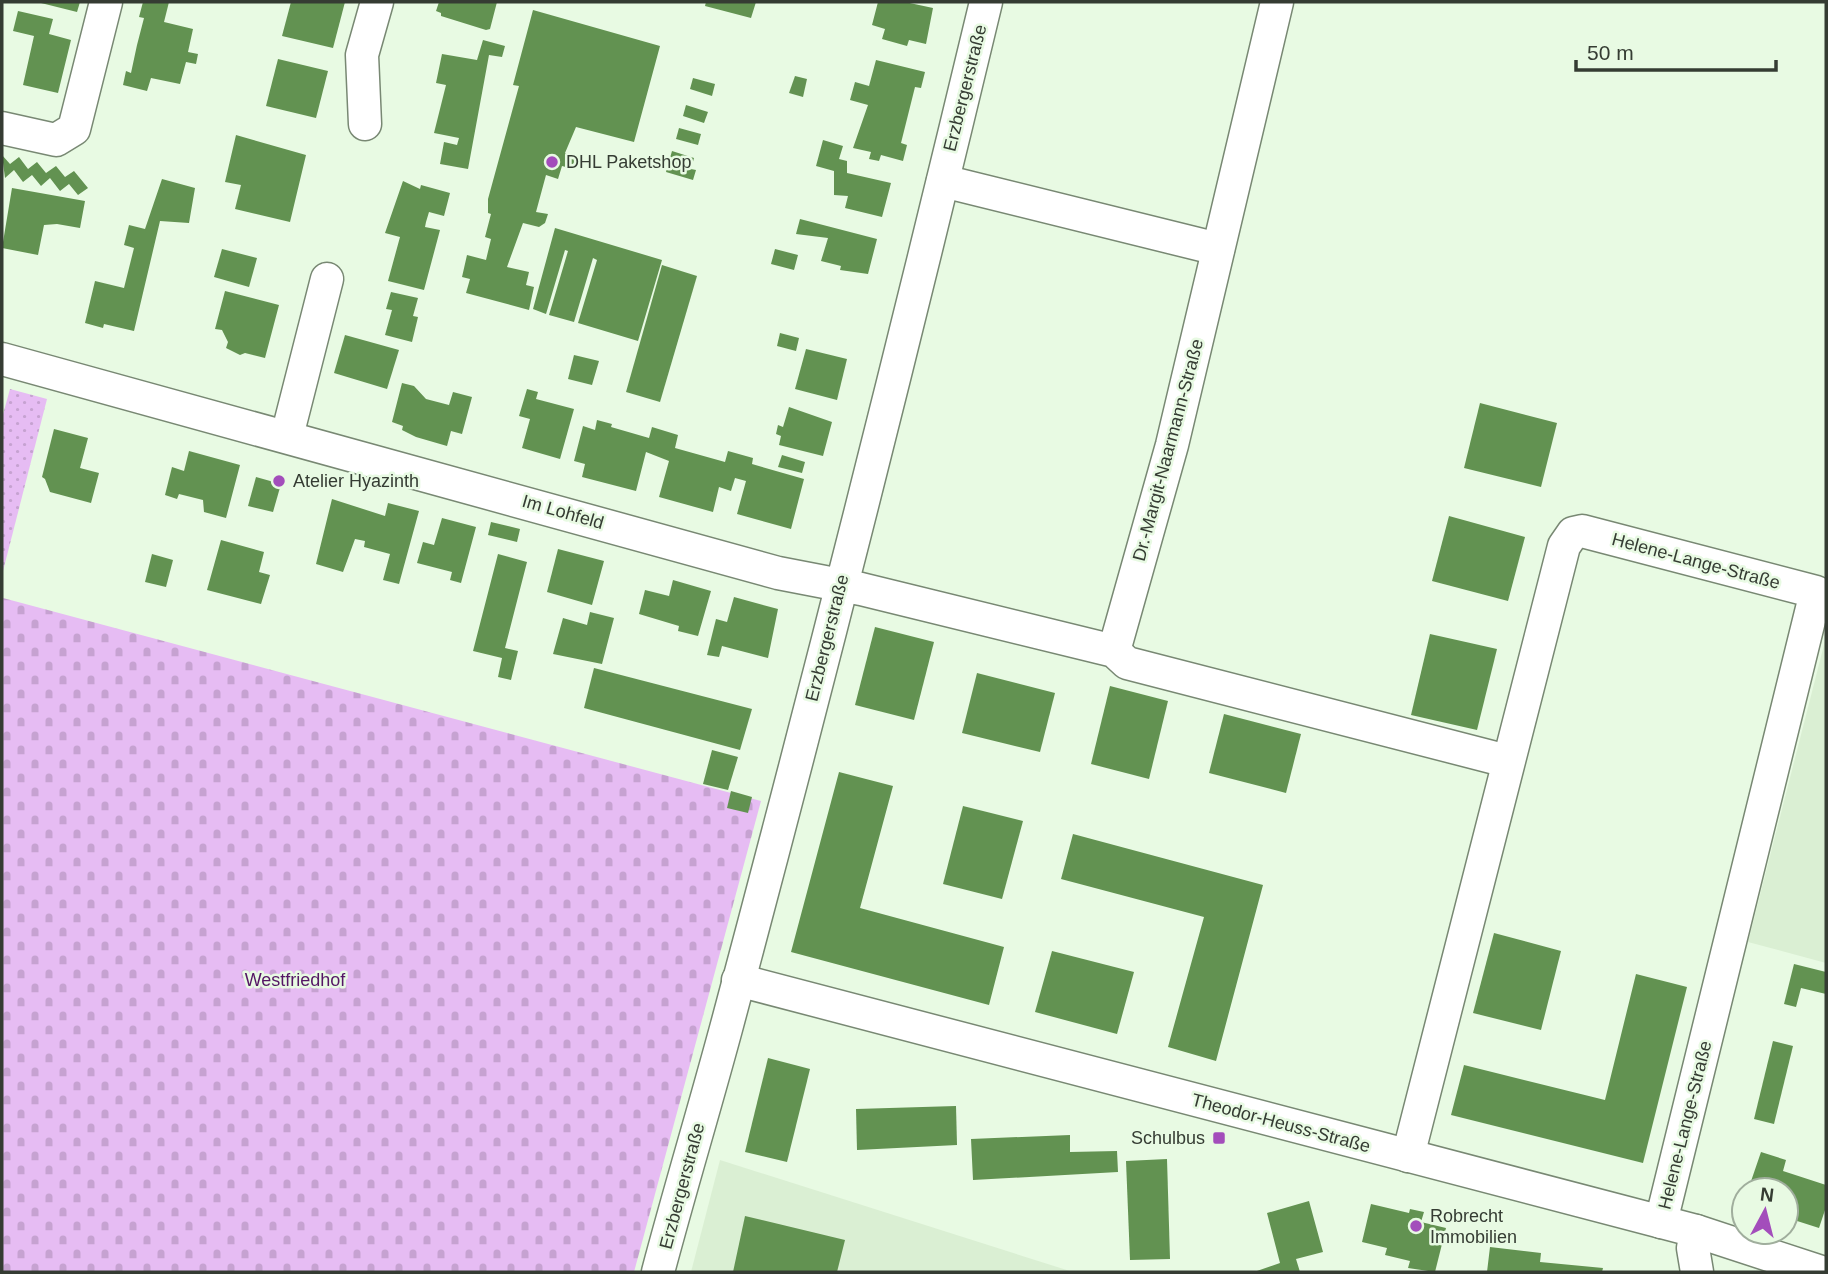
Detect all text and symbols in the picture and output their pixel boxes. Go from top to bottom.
street label: Erzbergerstraße [940,22,990,154]
scale bar [1576,28,1776,72]
text: 50 m [1587,41,1634,64]
place label: DHL Paketshop [566,152,691,172]
marker: DHL Paketshop [544,154,560,170]
street label: Dr.-Margit-Naarmann-Straße [1129,337,1207,563]
place label: Atelier Hyazinth [293,471,419,491]
marker: Atelier Hyazinth [271,473,287,489]
street label: Im Lohfeld [520,491,606,533]
street label: Helene-Lange-Straße [1610,529,1782,593]
street label: Erzbergerstraße [802,572,852,704]
park label: Westfriedhof [245,970,346,990]
street label: Helene-Lange-Straße [1654,1039,1716,1211]
street label: Theodor-Heuss-Straße [1190,1090,1372,1156]
street label: Erzbergerstraße [656,1121,708,1251]
place label: Schulbus [1131,1128,1205,1148]
marker: Schulbus [1211,1130,1227,1146]
north arrow [1730,1176,1800,1246]
text: N [1759,1183,1775,1206]
place label: Robrecht Immobilien [1430,1206,1517,1247]
marker: Robrecht Immobilien [1408,1218,1424,1234]

